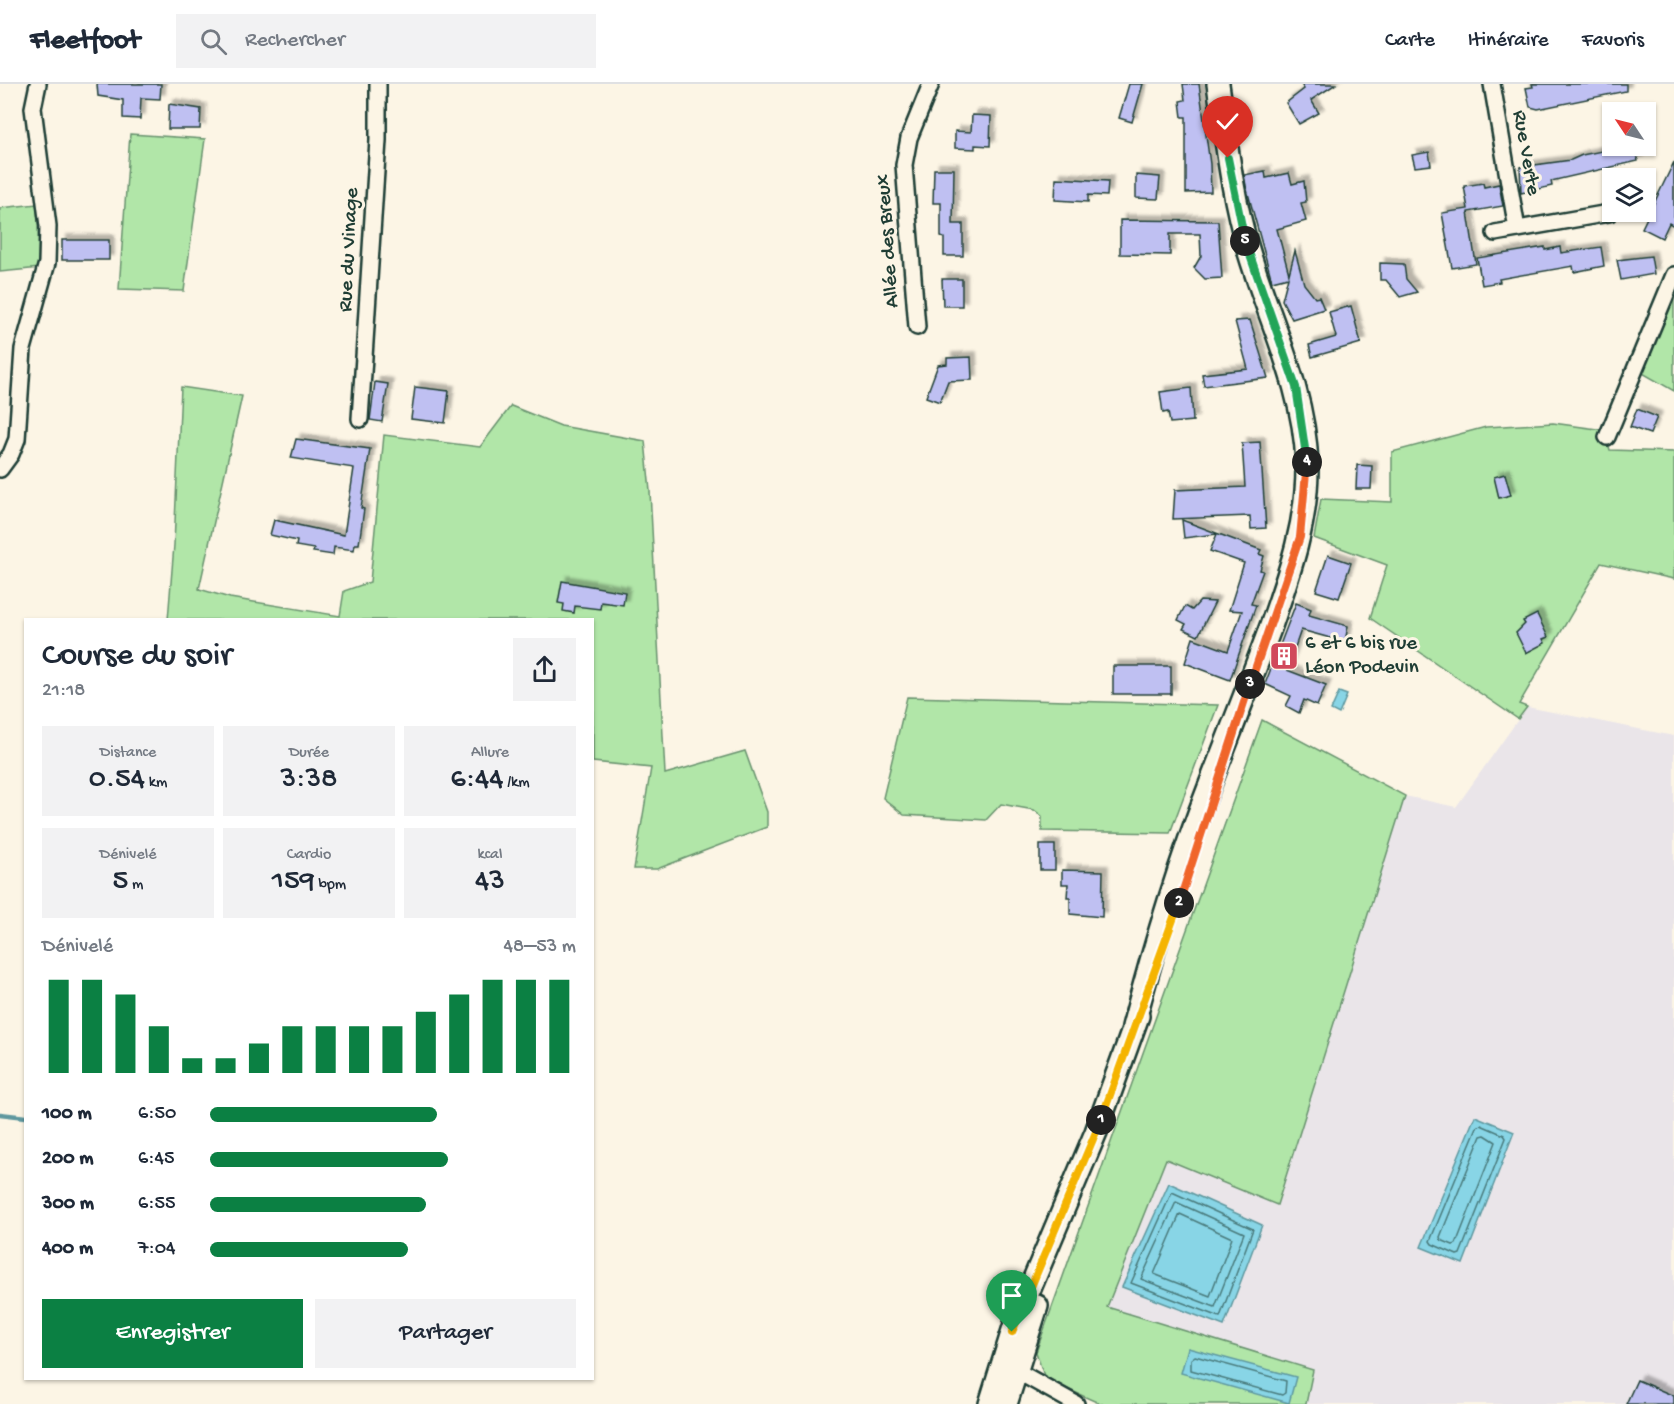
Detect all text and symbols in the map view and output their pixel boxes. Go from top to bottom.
search box [176,14,596,68]
text: Fleetfoot [30,25,140,58]
icon: search [197,25,230,58]
text: Rechercher [245,28,345,54]
text: Carte [1385,29,1435,54]
text: Itinéraire [1468,29,1549,54]
text: Favoris [1582,29,1644,54]
pin [1202,96,1253,158]
north arrow [1602,102,1656,156]
map controls [1602,102,1656,222]
icon: check [1211,105,1244,138]
street label: Rue Verte [1505,108,1545,199]
button: layers [1602,168,1656,222]
street label: Allée des Breux [872,173,906,309]
street label: Rue du Vinage [334,186,366,313]
pin: 5 [1230,226,1260,256]
text: 5 [1241,231,1249,250]
pin: 4 [1292,447,1322,477]
text: 4 [1303,452,1311,471]
place label: 6 et 6 bis rue Léon Podevin [1305,632,1419,681]
text: Course du soir [42,638,232,676]
button: share [513,638,576,701]
building icon: 6 et 6 bis rue Léon Podevin [1268,640,1300,672]
pin: 3 [1235,669,1265,699]
text: 3 [1246,674,1254,693]
text: 21:18 [42,680,85,703]
text: Distance [100,744,156,763]
text: Durée [289,744,329,763]
text: Allure [471,744,509,763]
text: 0.54 [89,763,145,798]
text: 3:38 [281,763,338,798]
text: 6:44 [450,763,503,798]
text: km [145,774,167,793]
text: /km [503,774,530,793]
text: Dénivelé [100,846,156,865]
text: Cardio [287,846,331,865]
text: kcal [478,846,502,865]
text: 5 [113,865,128,900]
text: 159 [272,865,315,900]
text: 43 [475,865,505,900]
text: m [128,876,143,895]
text: bpm [315,876,346,895]
pin: 2 [1164,888,1194,918]
text: 2 [1175,893,1183,912]
text: Dénivelé [42,936,113,959]
text: 48–53 m [503,936,576,959]
text: 100 m [42,1103,92,1126]
text: 6:50 [138,1103,176,1126]
pin: 1 [1086,1105,1116,1135]
text: 1 [1098,1110,1104,1129]
text: 200 m [42,1148,93,1171]
text: 6:45 [138,1148,174,1171]
text: 300 m [42,1193,94,1216]
text: 6:55 [138,1193,175,1216]
text: 400 m [42,1238,93,1261]
text: 7:04 [138,1238,176,1261]
pin [986,1270,1037,1332]
icon: arrive [995,1279,1028,1312]
button: Enregistrer [42,1299,303,1368]
button: Partager [315,1299,576,1368]

